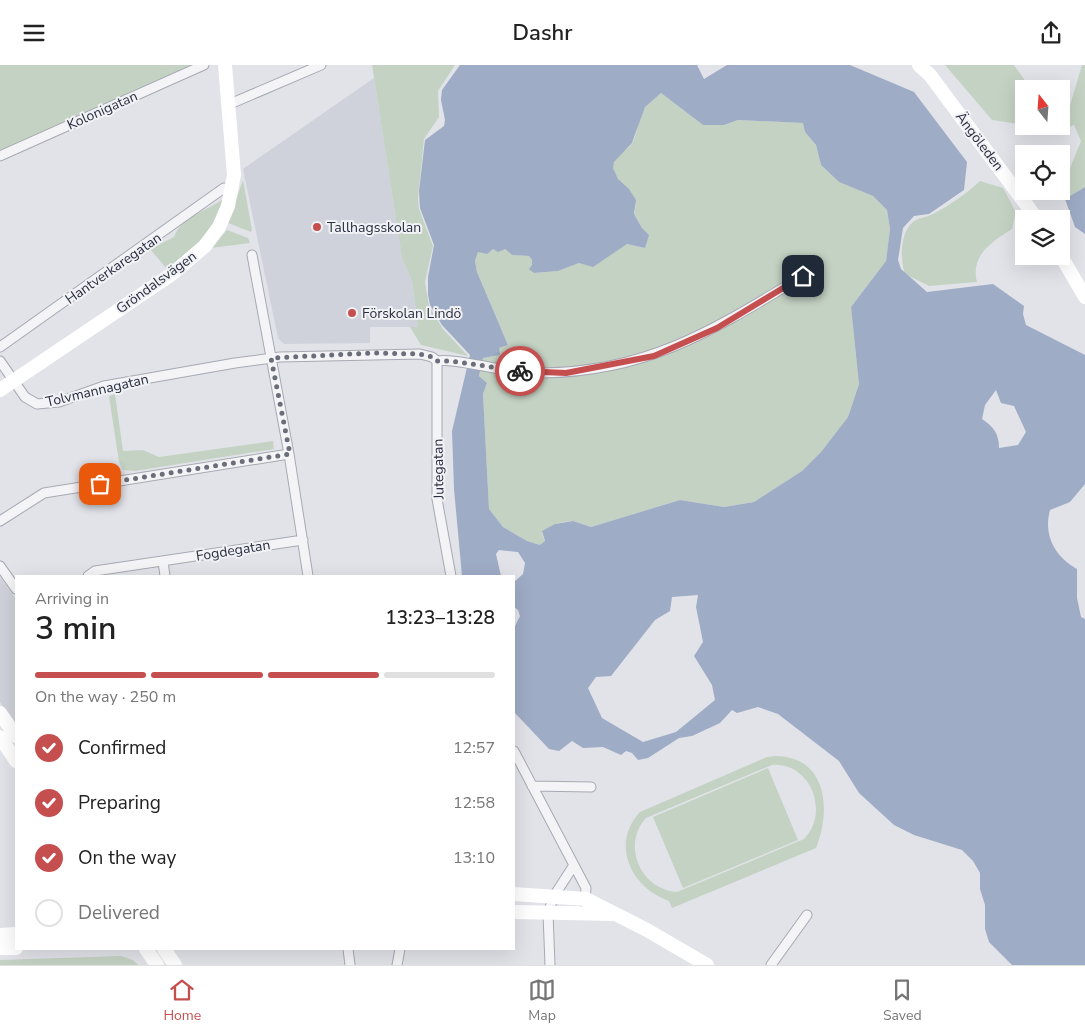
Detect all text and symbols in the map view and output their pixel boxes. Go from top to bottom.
text: Dashr [513,18,572,48]
icon: menu [20,19,48,47]
icon: share [1037,19,1065,47]
north arrow [1015,80,1070,135]
map controls [1015,80,1070,265]
street label: Kolonigatan [64,86,140,134]
street label: Ängöleden [951,108,1008,175]
button: locate [1015,145,1070,200]
button: layers [1015,210,1070,265]
place label: Tallhagsskolan [327,218,421,237]
marker: Tallhagsskolan [311,221,323,233]
street label: Hantverkaregatan [61,228,165,309]
street label: Gröndalsvägen [112,247,200,318]
pin [782,255,824,297]
icon: home [789,262,817,290]
place label: Förskolan Lindö [362,304,462,323]
marker: Förskolan Lindö [346,307,358,319]
courier [495,346,545,396]
icon: bike [506,357,534,385]
street label: Tolvmannagatan [44,369,150,412]
street label: Jutegatan [428,439,449,500]
pin [79,463,121,505]
icon: bag [86,470,114,498]
street label: Fogdegatan [195,535,272,566]
text: Arriving in [35,588,109,610]
text: 13:23–13:28 [385,605,495,631]
text: 3 min [35,607,117,650]
text: On the way · 250 m [35,686,176,708]
icon: check [35,734,63,762]
text: Confirmed [78,735,166,761]
text: 12:57 [453,737,495,759]
icon: check [35,789,63,817]
text: Preparing [78,790,161,816]
text: 12:58 [453,792,495,814]
icon: check [35,844,63,872]
text: On the way [78,845,176,871]
text: 13:10 [453,847,495,869]
text: Delivered [78,900,160,926]
tab: Home [163,976,201,1025]
tab: Map [528,976,556,1025]
tab: Saved [883,976,922,1025]

